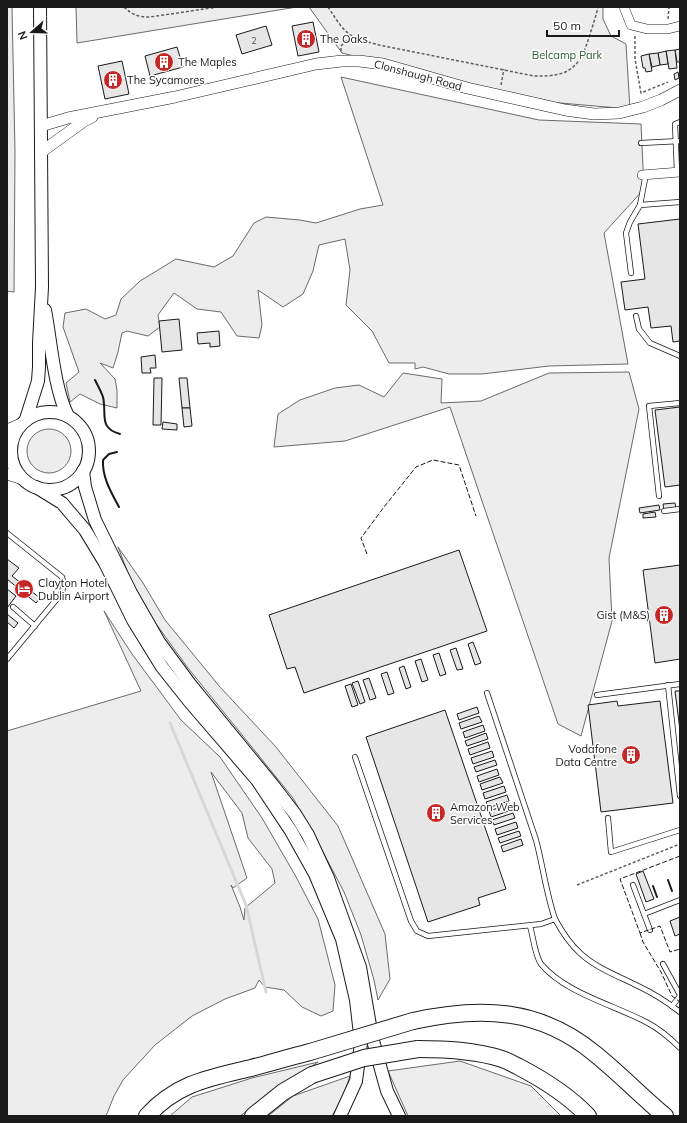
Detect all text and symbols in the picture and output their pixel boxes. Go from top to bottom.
north arrow [12,12,52,52]
scale bar [547,12,619,38]
text: 50 m [553,18,581,33]
building icon: The Oaks [295,28,317,50]
text: N [15,29,31,42]
place label: The Oaks [320,32,368,46]
house number: 2 [251,35,257,46]
park label: Belcamp Park [532,48,603,62]
building icon: The Maples [153,51,175,73]
place label: The Maples [178,55,237,69]
street label: Clonshaugh Road [372,57,464,93]
building icon: The Sycamores [102,69,124,91]
place label: The Sycamores [127,73,205,87]
place label: Clayton Hotel Dublin Airport [38,576,110,603]
hotel icon: Clayton Hotel Dublin Airport [13,578,35,600]
building icon: Gist (M&S) [653,604,675,626]
place label: Gist (M&S) [597,608,650,622]
place label: Vodafone Data Centre [556,742,617,769]
building icon: Vodafone Data Centre [620,744,642,766]
place label: Amazon Web Services [450,800,520,827]
building icon: Amazon Web Services [425,802,447,824]

